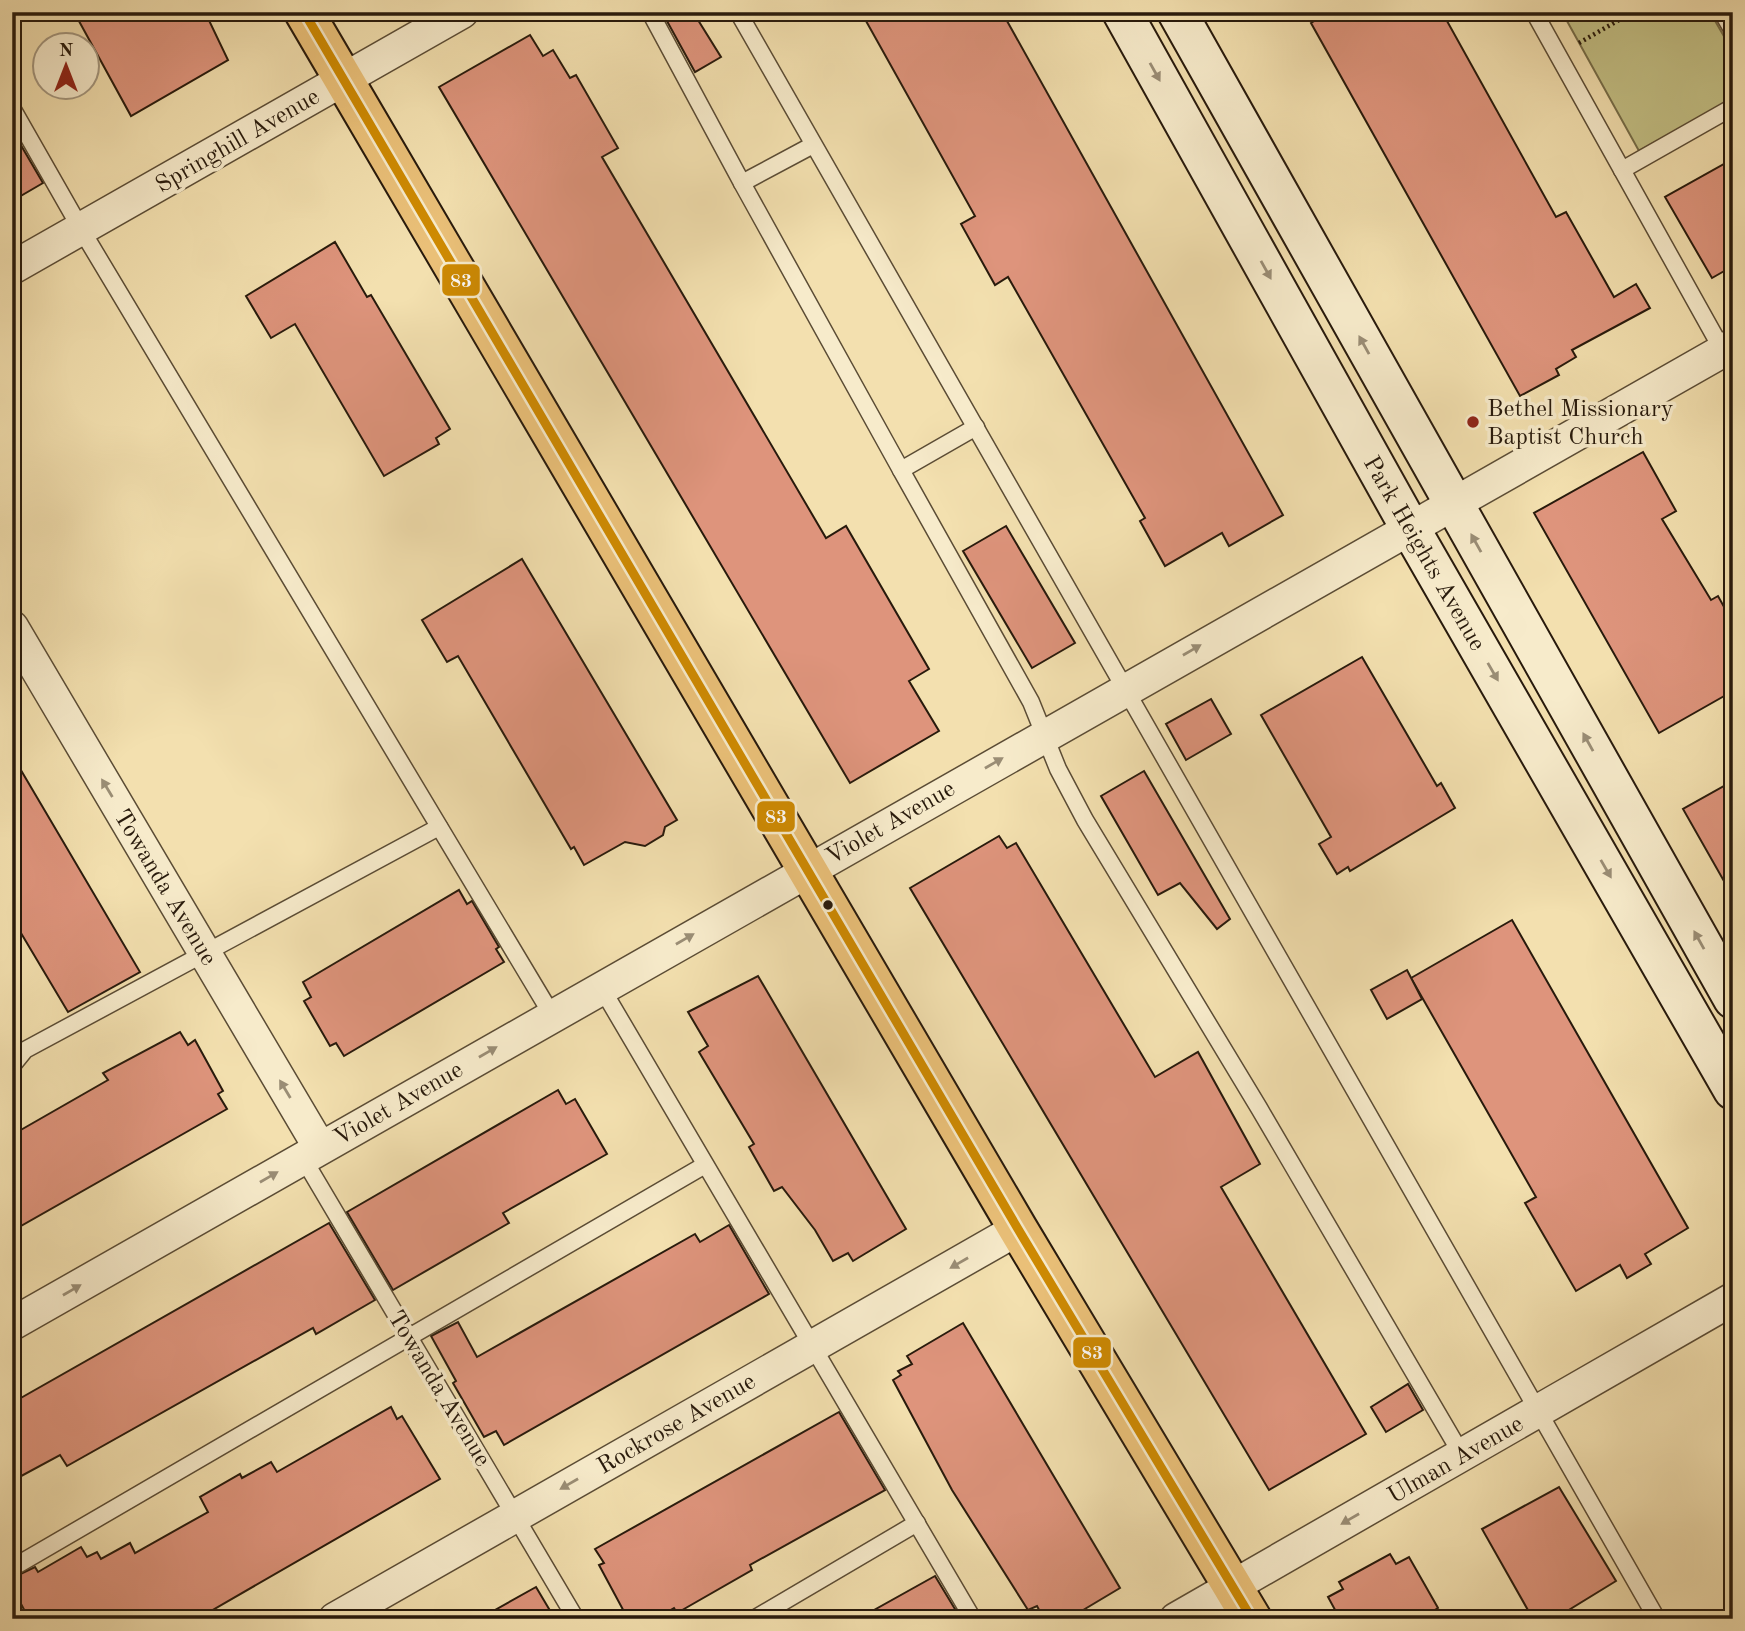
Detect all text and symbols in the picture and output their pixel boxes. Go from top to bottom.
north arrow [32,32,102,102]
text: N [59,42,74,61]
one-way arrow [1149,62,1161,82]
street label: Springhill Avenue [152,85,324,198]
one-way arrow [1260,261,1272,280]
line badge: 83 [441,263,481,297]
text: 83 [450,273,472,292]
one-way arrow [1358,335,1370,355]
place label: Bethel Missionary Baptist Church [1487,398,1674,450]
marker: Bethel Missionary Baptist Church [1465,414,1481,430]
street label: Park Heights Avenue [1358,453,1489,655]
one-way arrow [1470,534,1482,553]
one-way arrow [1182,645,1202,657]
one-way arrow [1487,662,1499,681]
one-way arrow [1582,732,1594,751]
one-way arrow [985,757,1004,769]
street label: Violet Avenue [822,777,960,870]
one-way arrow [101,778,114,797]
line badge: 83 [756,800,796,833]
street label: Towanda Avenue [108,806,220,970]
text: 83 [765,809,787,828]
one-way arrow [1600,860,1612,879]
unlabelled marker [821,898,835,912]
one-way arrow [1693,930,1705,949]
one-way arrow [676,933,695,945]
one-way arrow [478,1046,497,1058]
street label: Violet Avenue [330,1058,468,1151]
one-way arrow [279,1079,292,1098]
one-way arrow [259,1171,279,1183]
one-way arrow [949,1257,968,1269]
one-way arrow [62,1284,81,1296]
street label: Towanda Avenue [382,1307,494,1471]
line badge: 83 [1072,1336,1112,1369]
text: 83 [1081,1345,1103,1364]
street label: Rockrose Avenue [594,1370,760,1480]
street label: Ulman Avenue [1384,1412,1528,1509]
one-way arrow [559,1478,579,1490]
one-way arrow [1340,1513,1359,1525]

